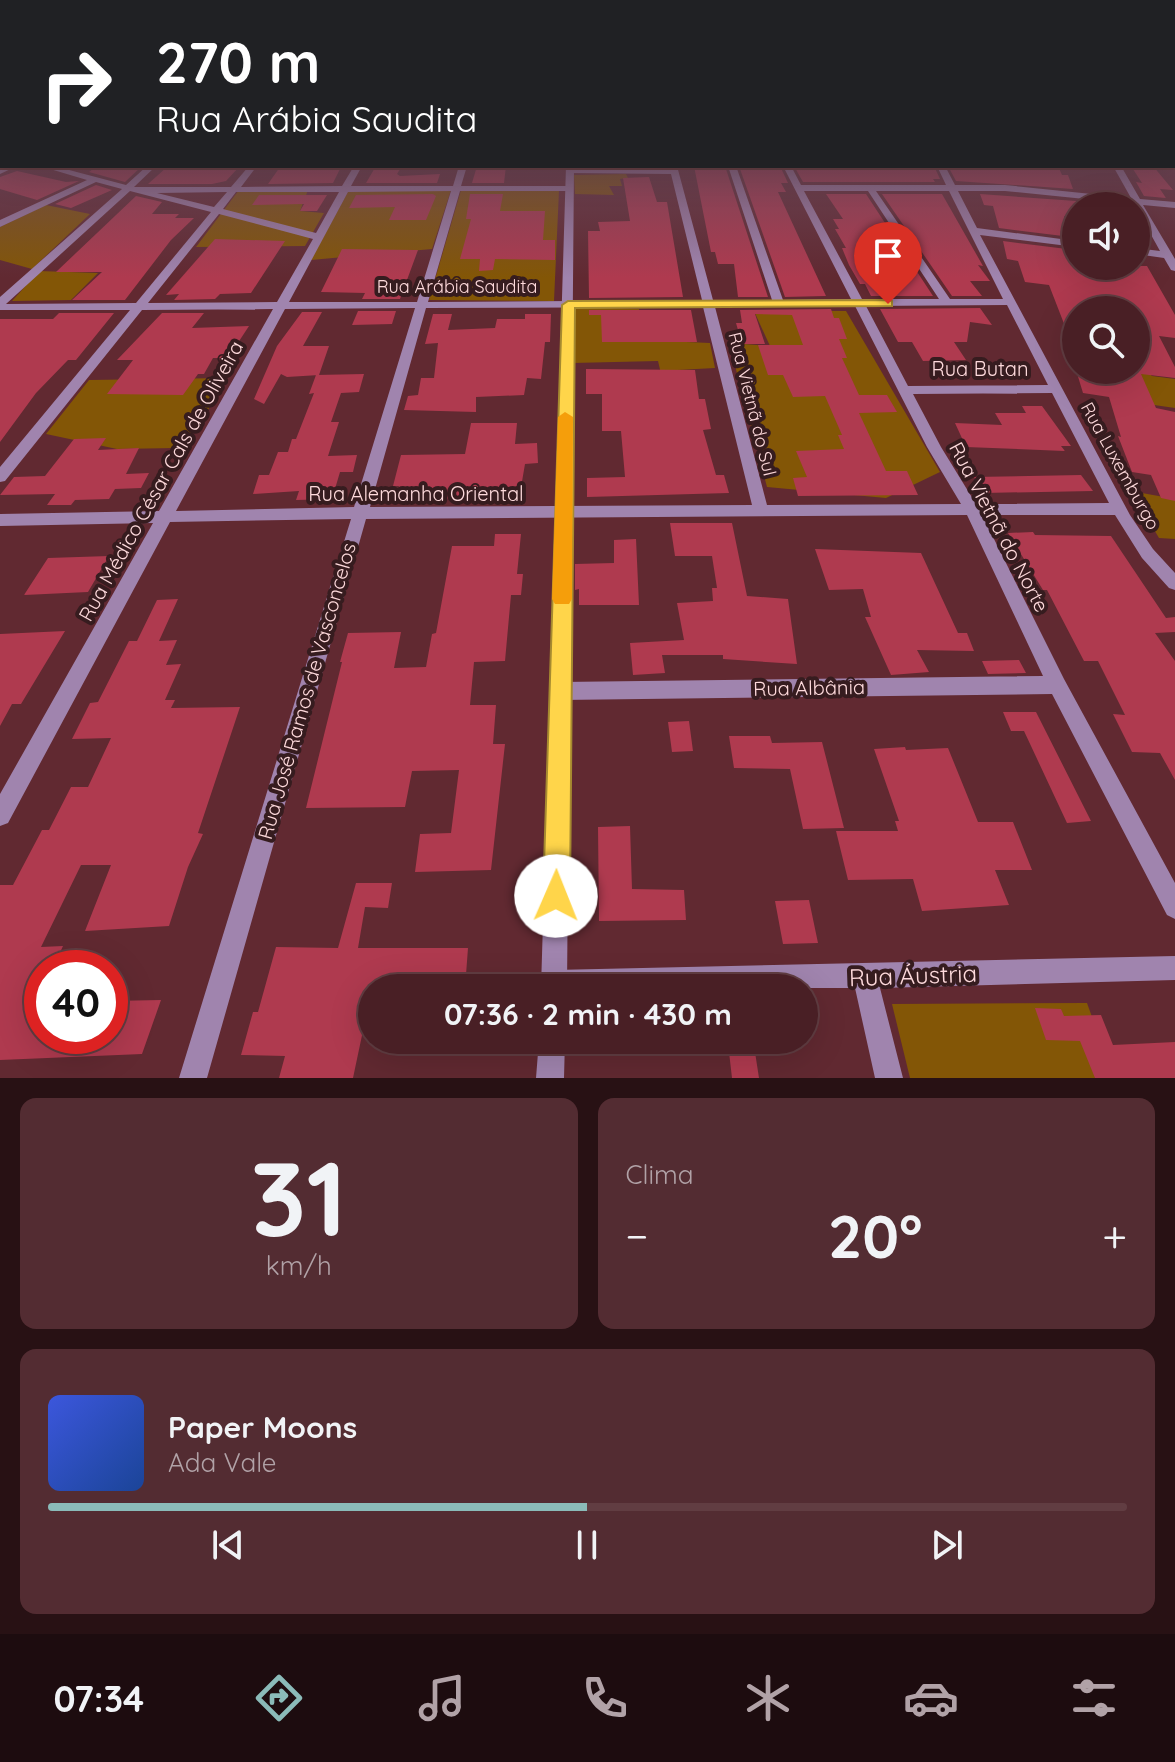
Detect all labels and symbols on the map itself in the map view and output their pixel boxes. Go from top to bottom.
pin [854,222,922,304]
street label: Rua Arábia Saudita [377,275,537,298]
street label: Rua Vietnã do Sul [723,330,781,478]
street label: Rua Médico César Cals de Oliveira [73,336,248,625]
street label: Rua Butan [931,356,1029,381]
street label: Rua Luxemburgo [1076,398,1165,534]
street label: Rua Vietnã do Norte [944,437,1055,616]
street label: Rua Alemanha Oriental [308,481,524,506]
street label: Rua José Ramos de Vasconcelos [252,540,361,842]
street label: Rua Albânia [753,674,865,701]
position arrow [514,854,598,938]
speed limit sign: 40 [24,950,128,1054]
street label: Rua Áustria [848,958,977,992]

